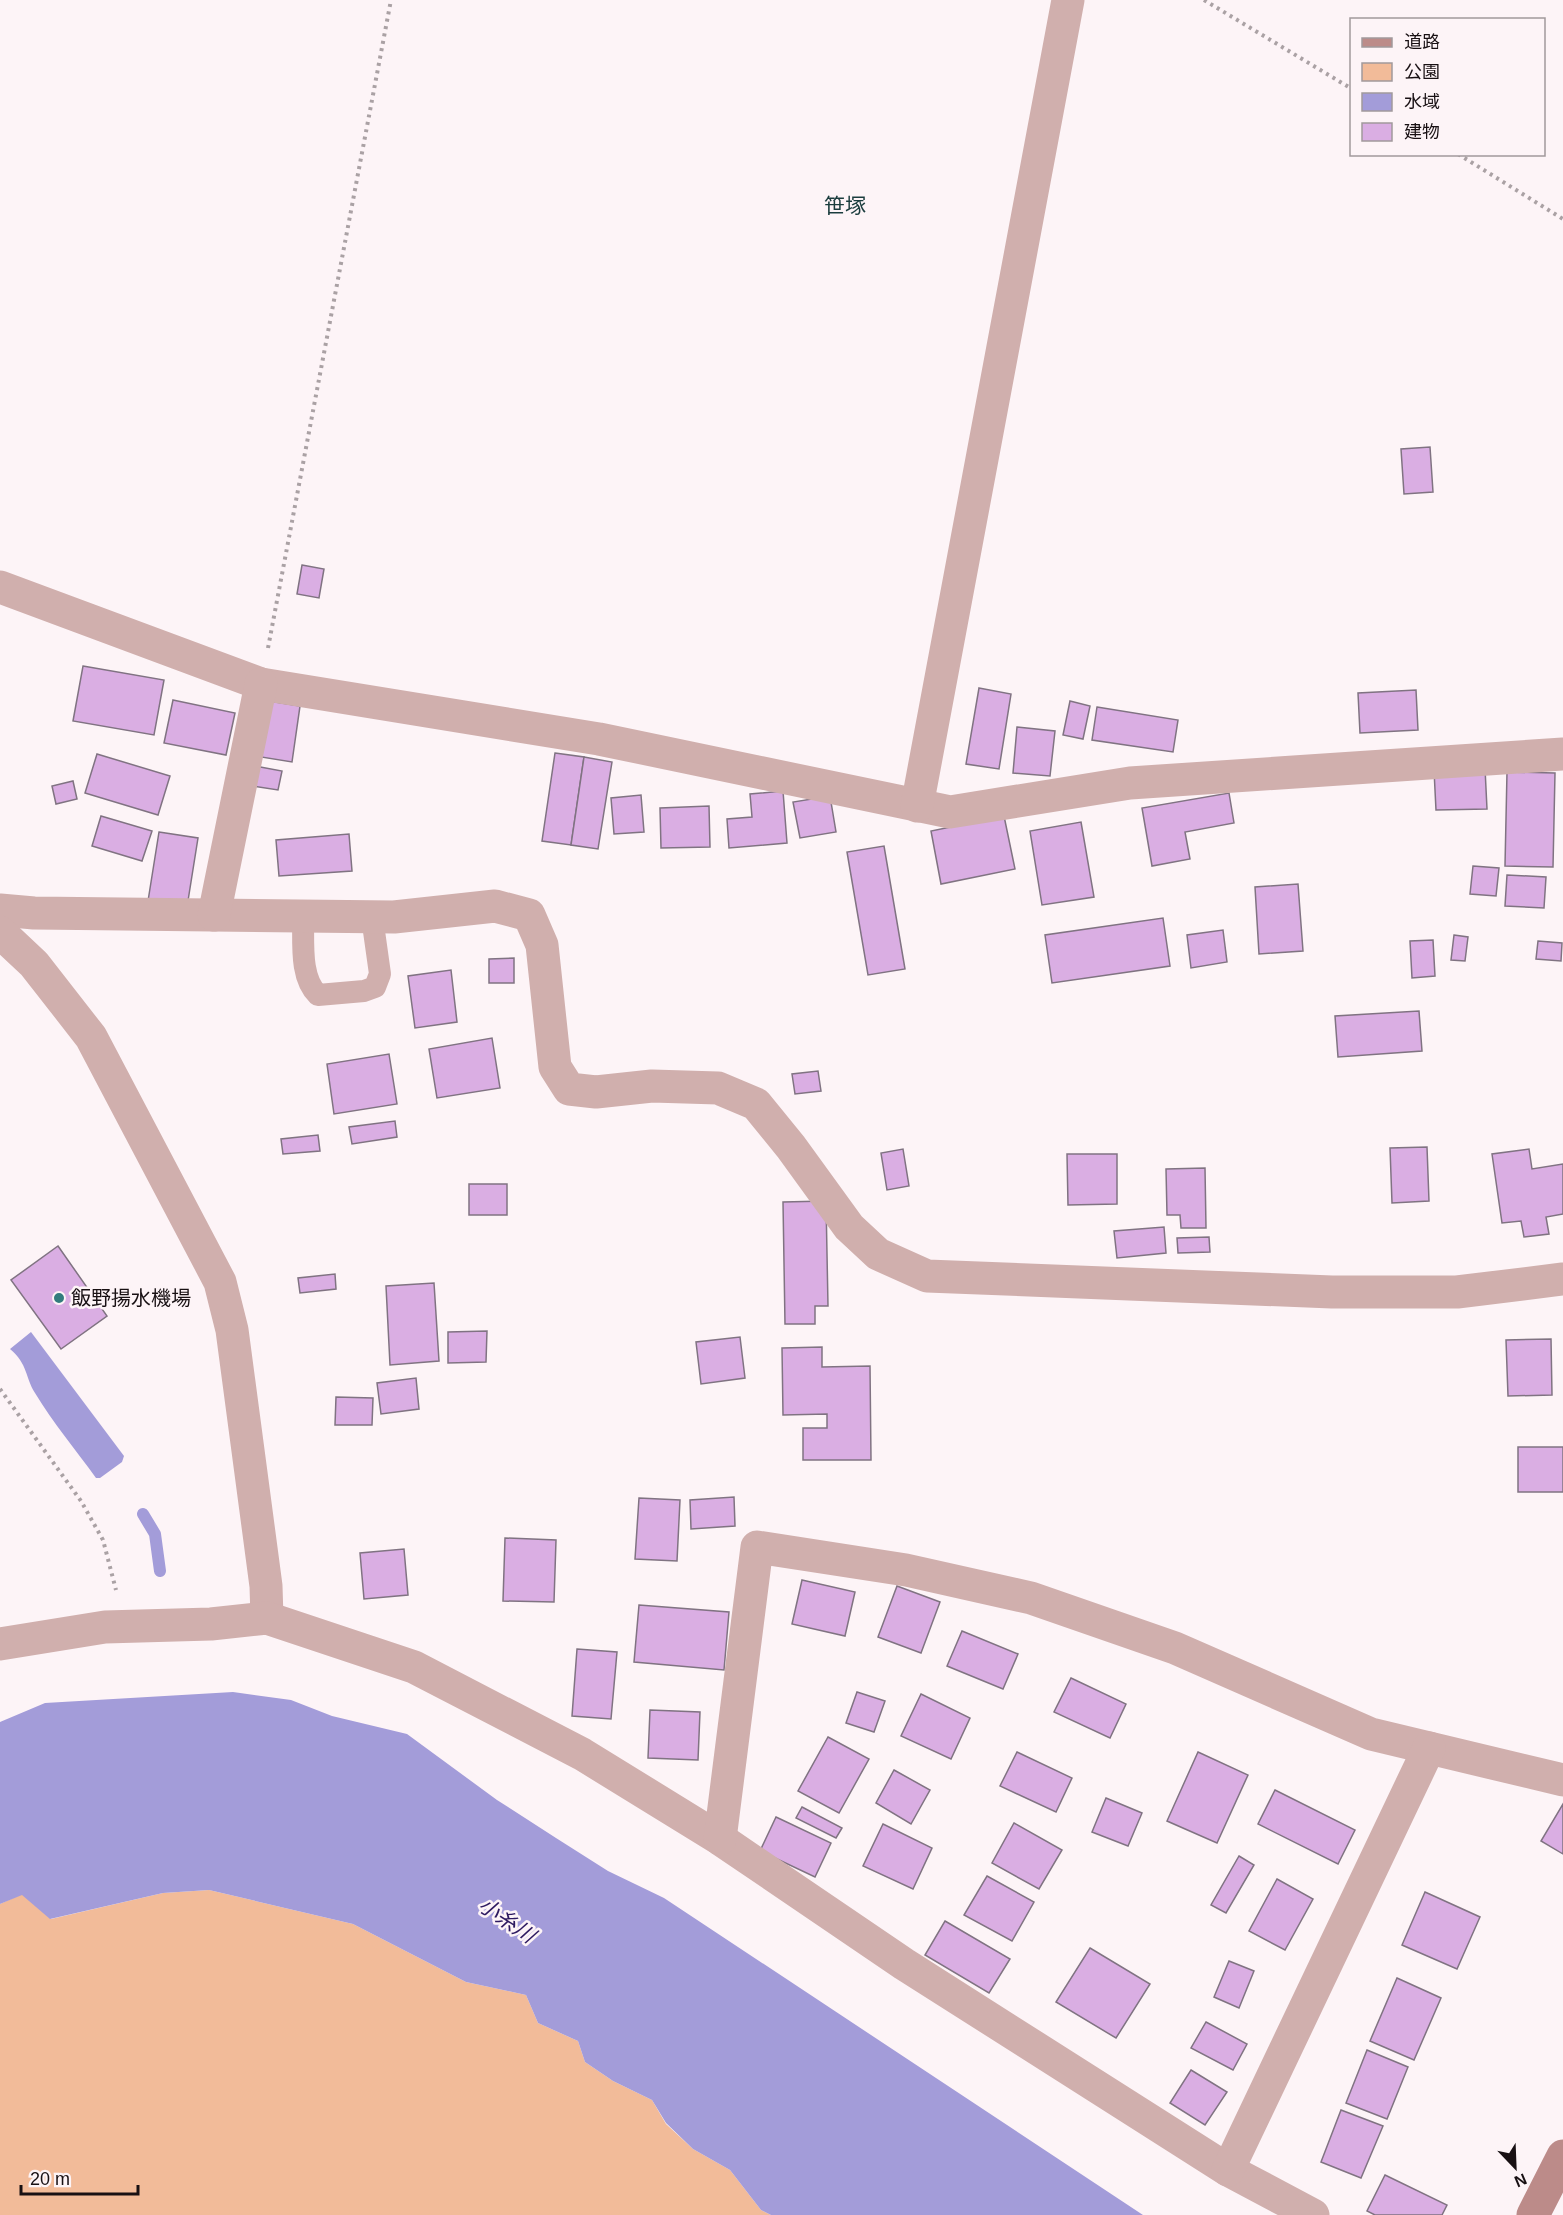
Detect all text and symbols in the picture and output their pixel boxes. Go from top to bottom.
legend [1350,18,1545,156]
text: 道路 [1404,32,1440,52]
text: 公園 [1404,62,1440,82]
text: 水域 [1404,92,1440,112]
text: 建物 [1404,122,1440,142]
district label: 笹塚 [824,194,866,217]
place label: 飯野揚水機場 [71,1287,191,1309]
marker: 飯野揚水機場 [52,1291,66,1305]
water label: 小糸川 [474,1893,541,1948]
north arrow [1485,2137,1545,2197]
scale bar [21,2158,138,2196]
text: 20 m [30,2169,70,2189]
text: N [1512,2170,1529,2190]

